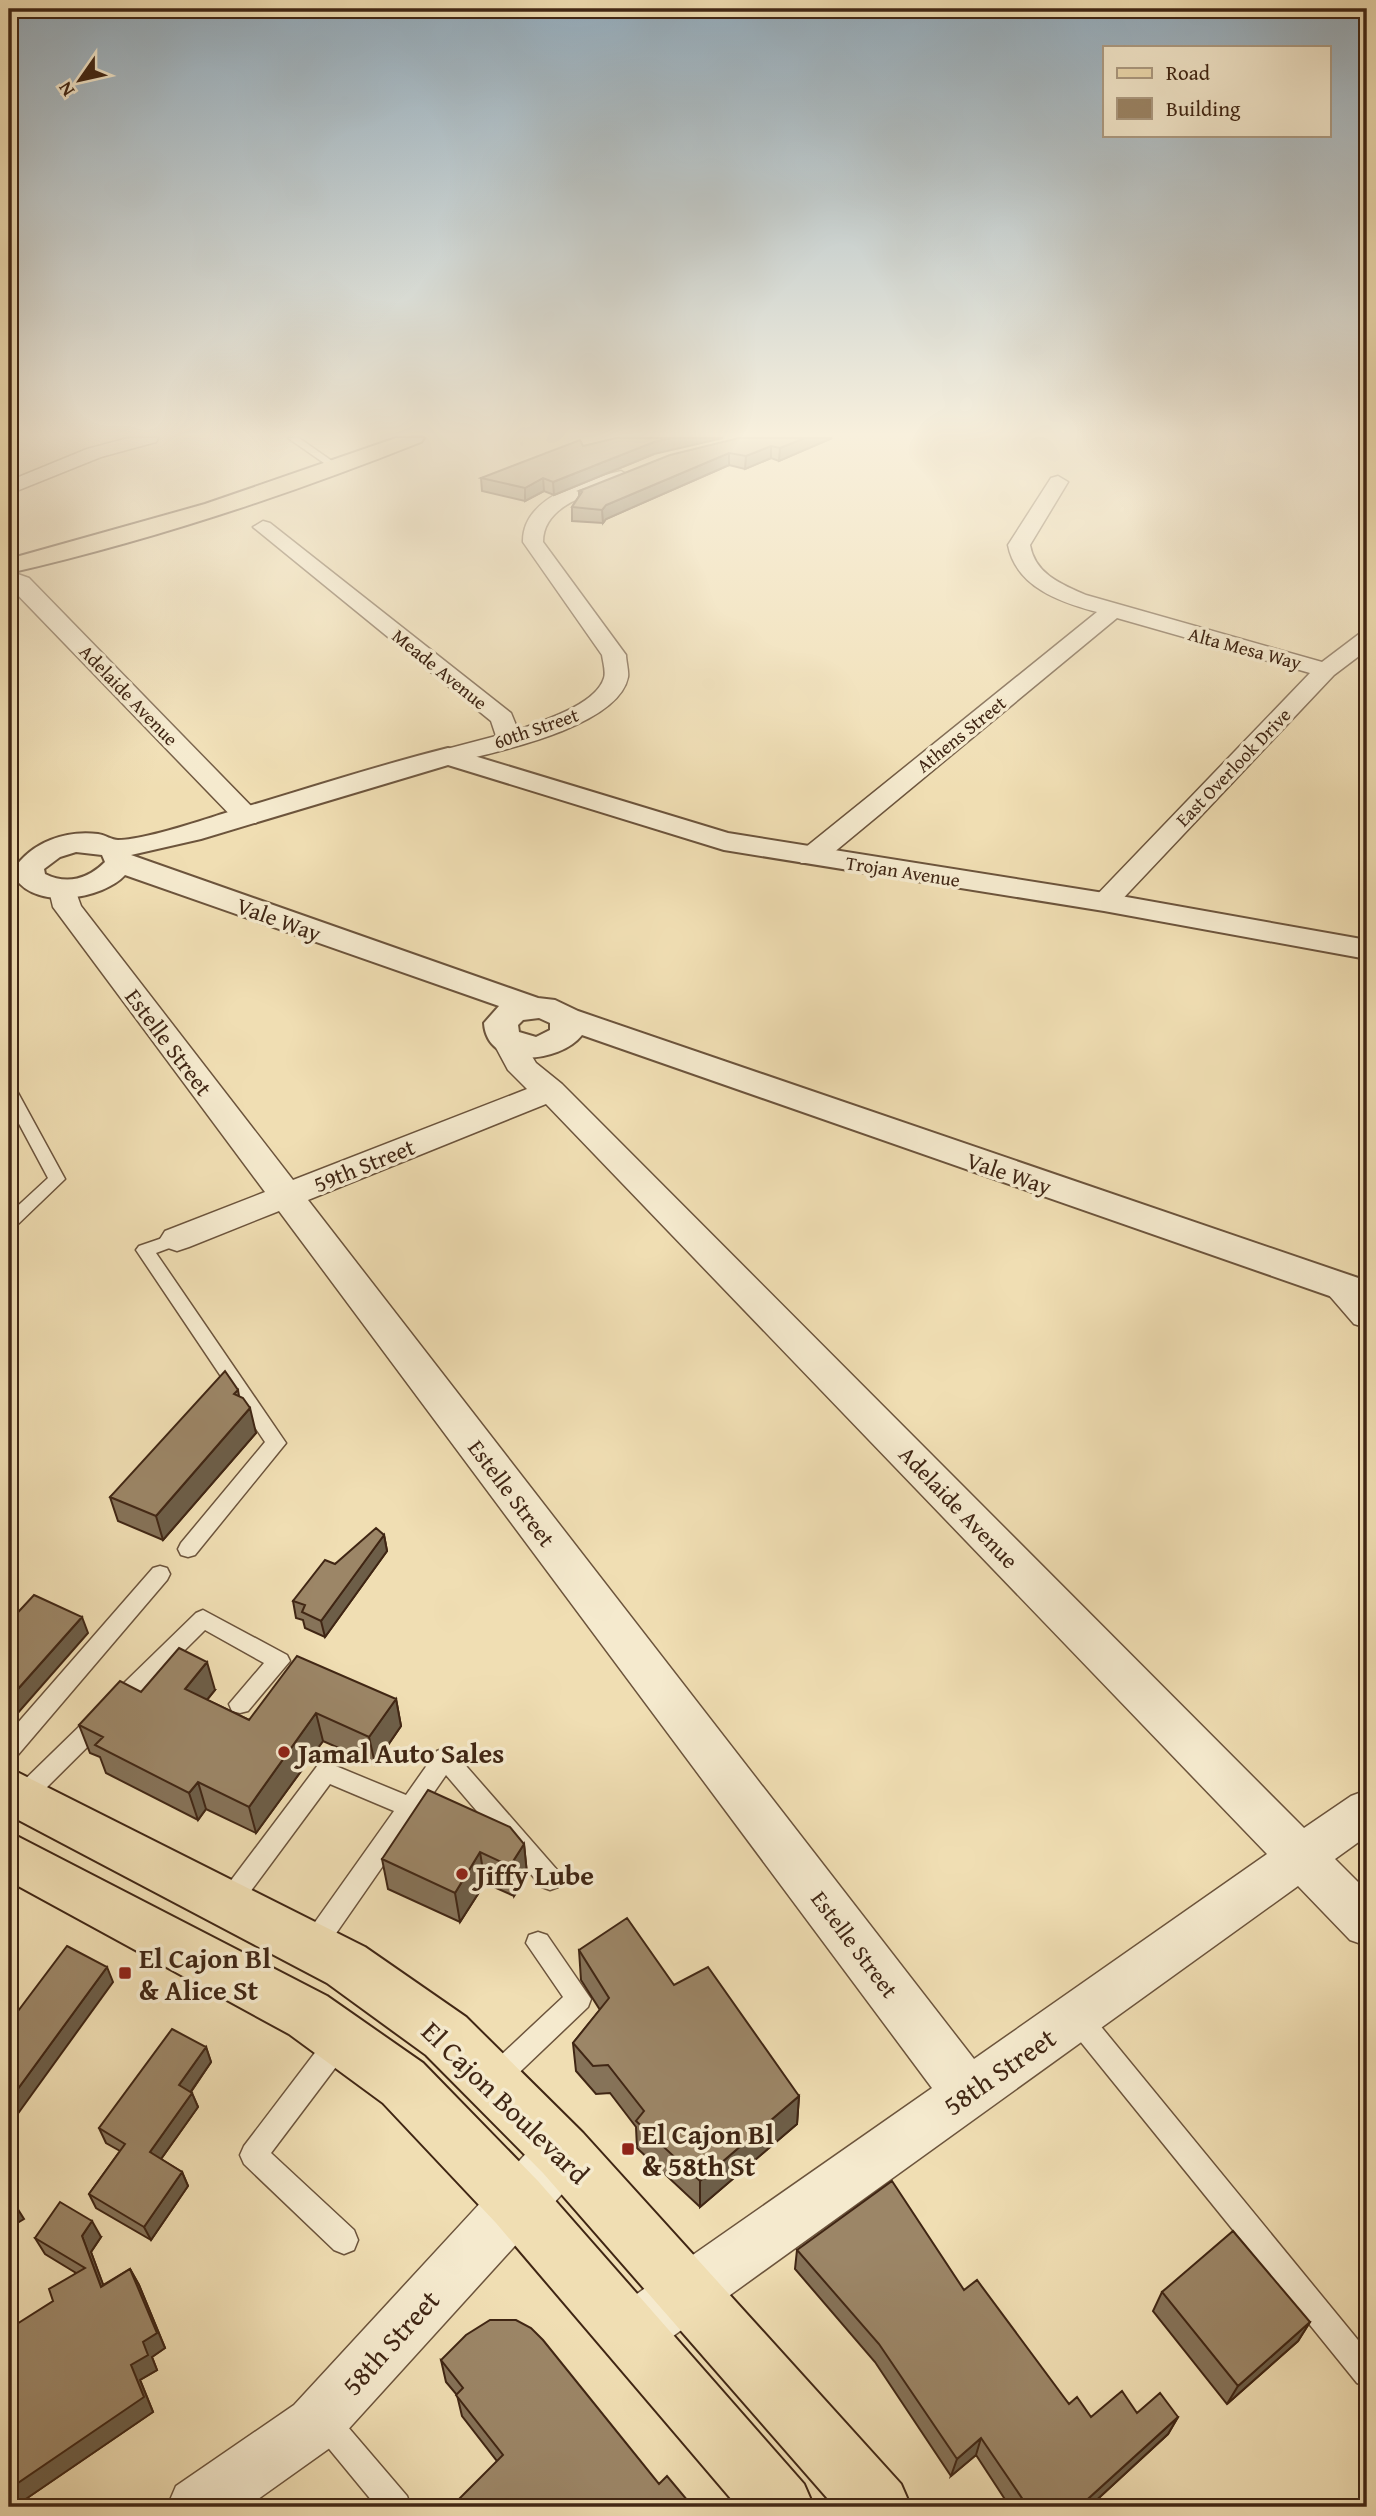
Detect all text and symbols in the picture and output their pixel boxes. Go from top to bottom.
north arrow [46,46,116,116]
legend [1103,46,1330,136]
text: Road [1166,57,1211,88]
text: N [51,76,81,103]
text: Building [1166,93,1241,124]
street label: Alta Mesa Way [1185,619,1305,677]
street label: Meade Avenue [386,622,494,716]
street label: Adelaide Avenue [73,638,185,752]
street label: Athens Street [910,689,1012,779]
street label: 60th Street [490,700,582,756]
street label: East Overlook Drive [1169,701,1297,833]
street label: Trojan Avenue [844,848,962,894]
street label: Vale Way [232,888,326,950]
street label: Estelle Street [118,982,220,1102]
street label: 59th Street [308,1130,420,1200]
street label: Vale Way [962,1143,1056,1203]
street label: Estelle Street [461,1433,563,1553]
street label: Adelaide Avenue [892,1438,1026,1576]
place label: Jamal Auto Sales [294,1732,504,1773]
marker: Jamal Auto Sales [276,1744,292,1760]
place label: Jiffy Lube [472,1854,594,1895]
marker: Jiffy Lube [454,1866,470,1882]
street label: Estelle Street [804,1884,906,2004]
place label: El Cajon Bl & Alice St [139,1937,271,2010]
marker: El Cajon Bl & Alice St [117,1965,133,1981]
street label: El Cajon Boulevard [413,2011,599,2193]
street label: 58th Street [934,2017,1064,2125]
place label: El Cajon Bl & 58th St [642,2113,774,2186]
marker: El Cajon Bl & 58th St [620,2141,636,2157]
street label: 58th Street [331,2280,449,2404]

